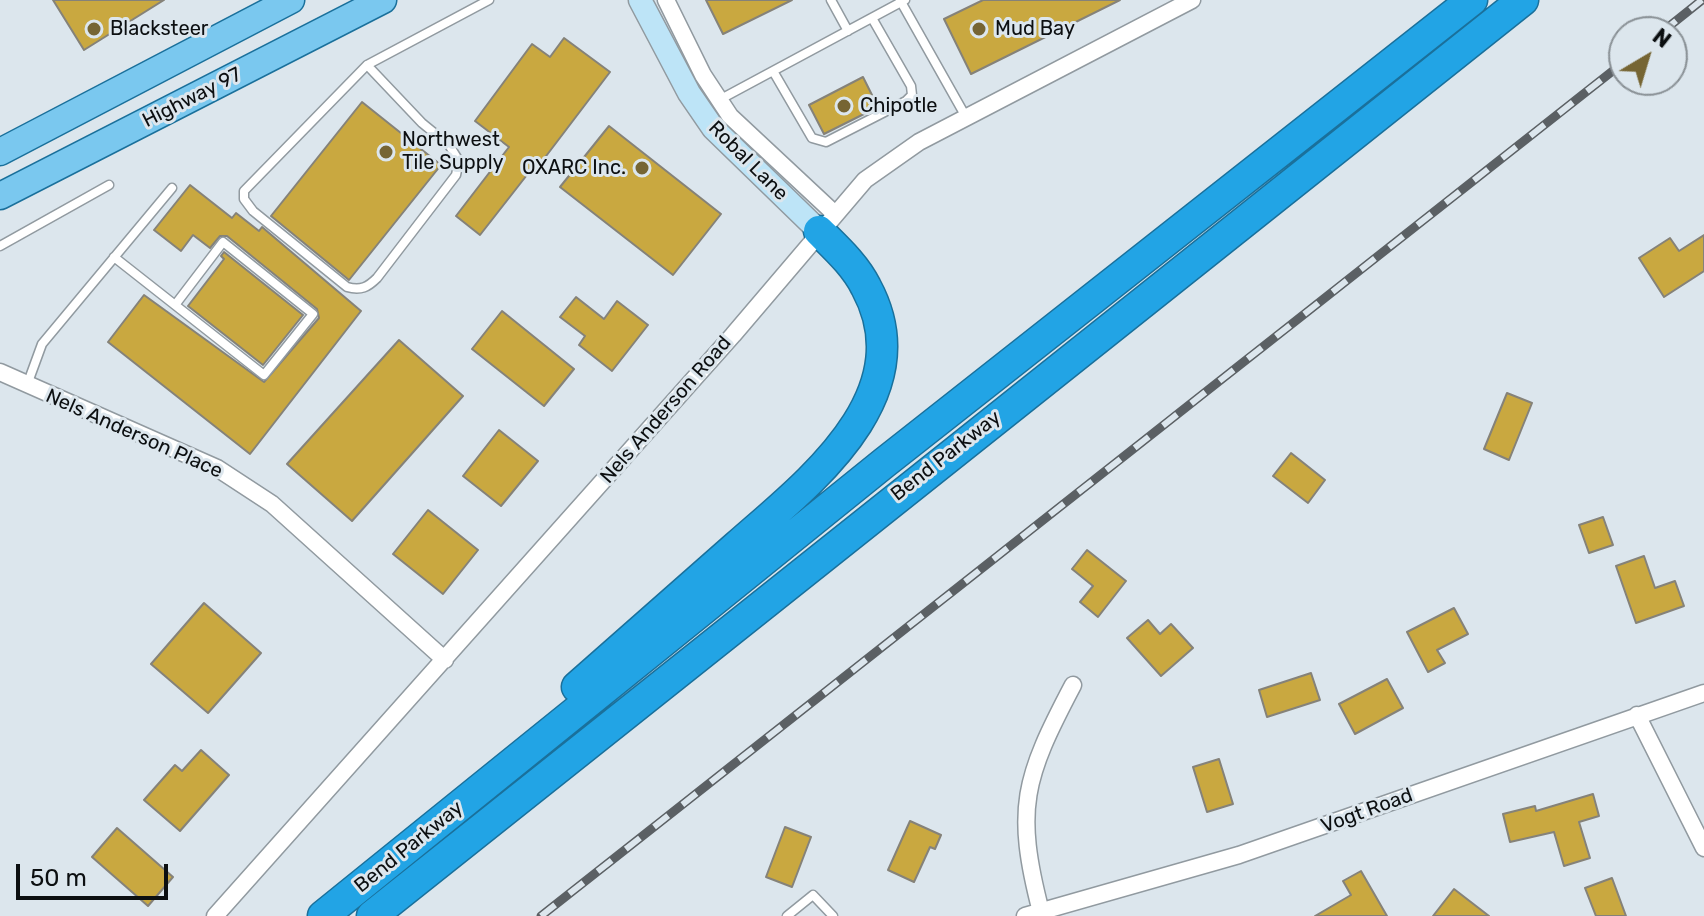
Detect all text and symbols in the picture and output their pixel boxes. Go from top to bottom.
north arrow [1608,16,1688,96]
place label: Blacksteer [110,17,208,41]
place label: Mud Bay [995,17,1075,41]
marker: Blacksteer [85,20,103,38]
marker: Mud Bay [970,20,988,38]
text: N [1647,23,1676,54]
street label: Highway 97 [139,63,245,133]
place label: Chipotle [860,94,938,118]
marker: Chipotle [835,97,853,115]
street label: Robal Lane [703,116,793,206]
place label: Northwest Tile Supply [402,128,504,175]
marker: Northwest Tile Supply [377,143,395,161]
place label: OXARC Inc. [522,156,626,180]
marker: OXARC Inc. [633,159,651,177]
street label: Nels Anderson Road [595,331,737,489]
street label: Nels Anderson Place [42,384,226,484]
street label: Bend Parkway [886,406,1006,506]
street label: Vogt Road [1318,783,1416,839]
street label: Bend Parkway [350,796,468,898]
scale bar [20,848,172,898]
text: 50 m [30,864,87,892]

